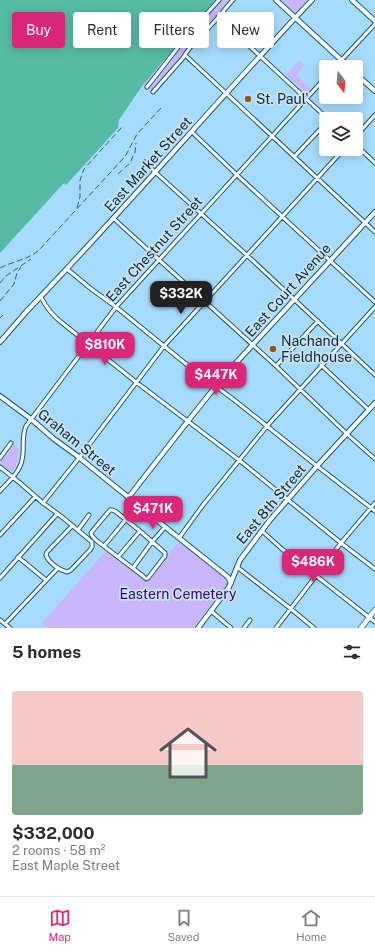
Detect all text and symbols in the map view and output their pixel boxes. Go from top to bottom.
chip: Buy [12,12,65,48]
chip: Rent [73,12,131,48]
chip: Filters [139,12,209,48]
chip: New [217,12,274,48]
north arrow [319,60,363,104]
map controls [319,60,363,156]
place label: St. Paul' [256,91,309,107]
marker: St. Paul' [243,94,253,104]
button: layers [319,112,363,156]
street label: East Market Street [101,113,195,215]
street label: East Chestnut Street [103,193,205,305]
street label: East Court Avenue [242,240,334,340]
pin: $332K [153,281,209,315]
text: $332K [159,286,203,301]
pin: $810K [77,332,133,366]
place label: Nachand Fieldhouse [281,333,352,365]
text: $810K [85,337,125,352]
marker: Nachand Fieldhouse [268,344,278,354]
pin: $447K [188,362,244,396]
text: $447K [194,367,238,382]
street label: Graham Street [35,406,119,478]
street label: East 8th Street [233,461,309,547]
pin: $471K [125,496,181,530]
text: $471K [133,501,173,516]
pin: $486K [285,549,341,583]
text: $486K [291,554,335,569]
park label: Eastern Cemetery [120,586,237,602]
icon: filters [341,641,363,663]
text: 5 homes [12,642,81,662]
icon: home [152,717,224,789]
text: $332,000 [12,823,94,843]
text: 2 rooms · 58 m² [12,843,105,858]
text: East Maple Street [12,858,120,873]
tab: Map [48,907,71,943]
tab: Saved [168,907,199,943]
tab: Home [296,907,327,943]

